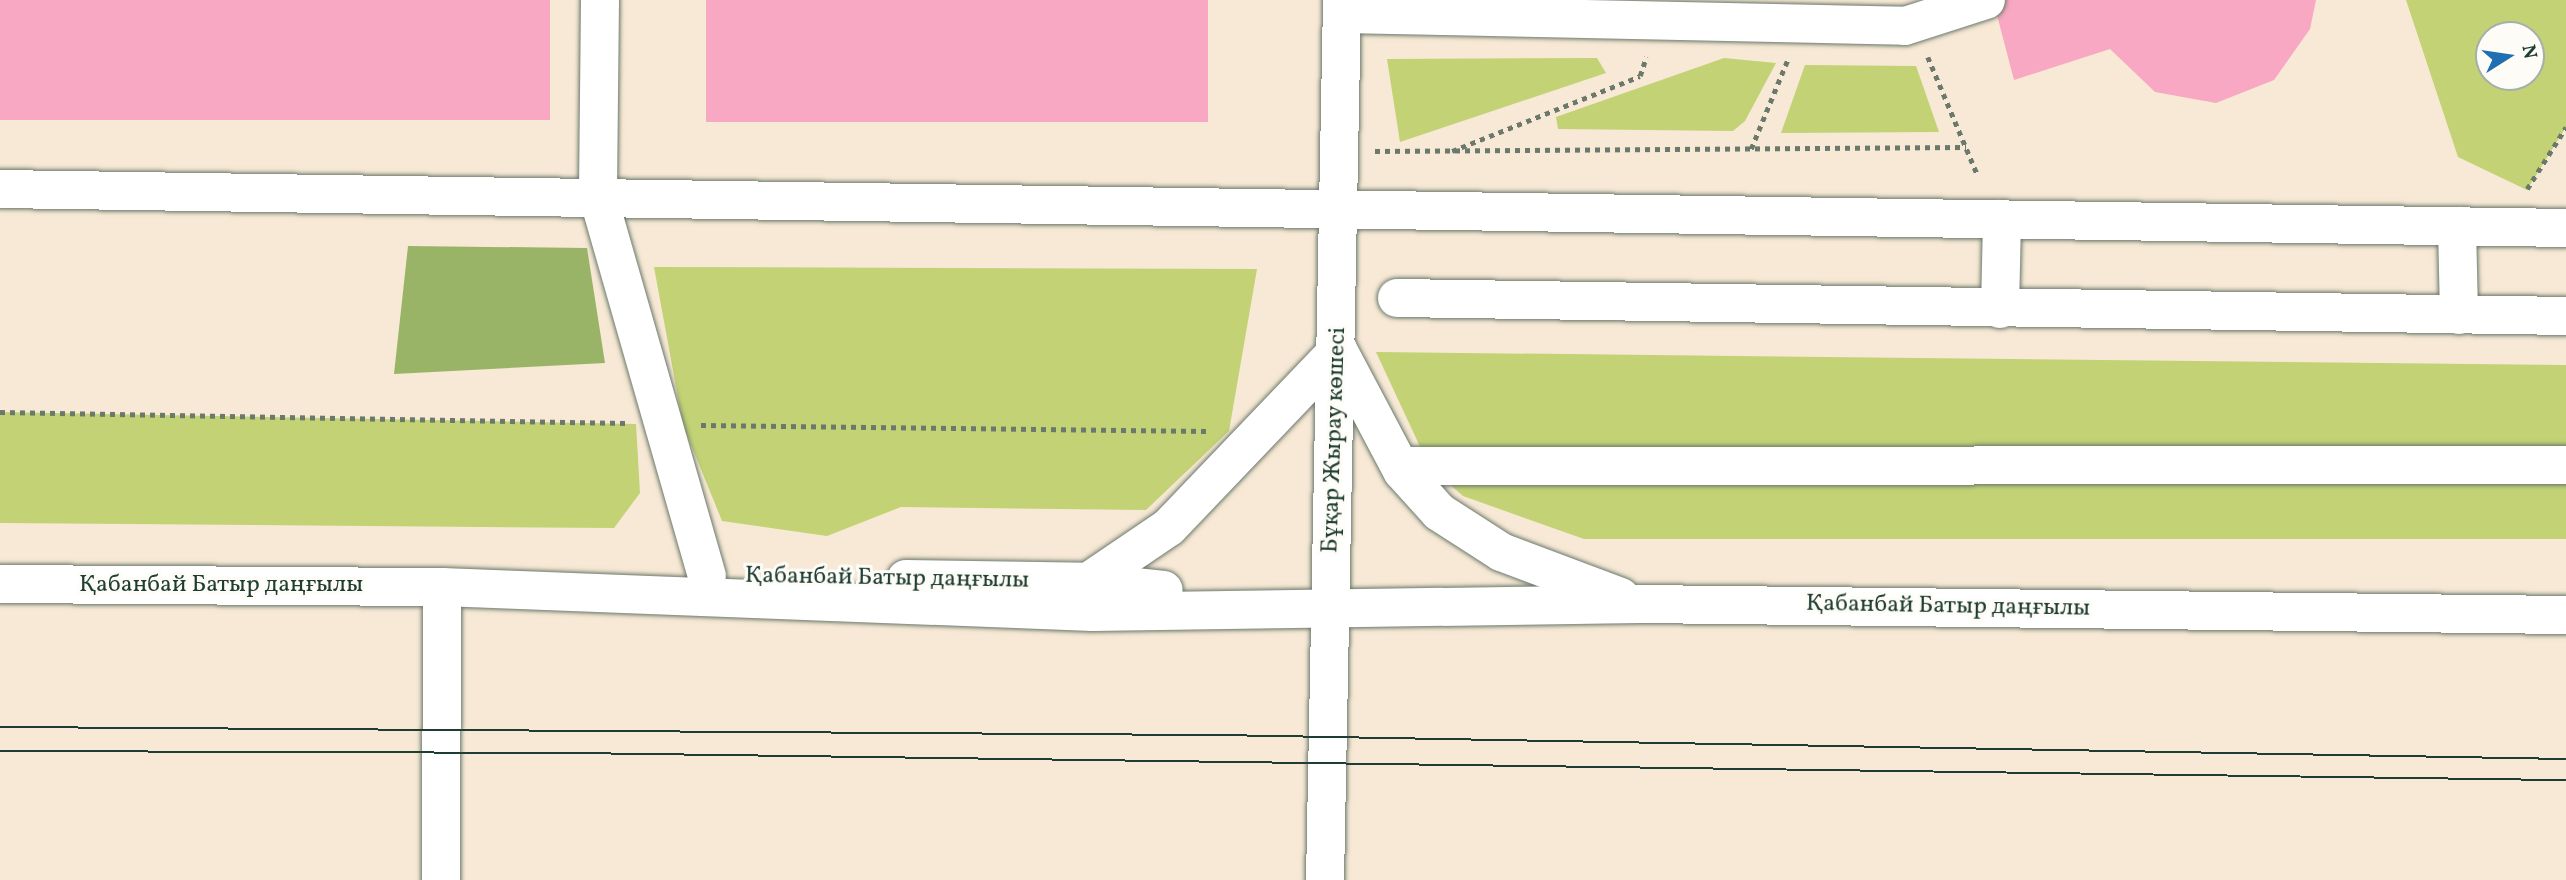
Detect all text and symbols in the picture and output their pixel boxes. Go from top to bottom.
north arrow [2475,21,2545,91]
text: N [2514,43,2543,61]
street label: Бұқар Жырау көшесі [1317,326,1353,554]
street label: Қабанбай Батыр даңғылы [745,562,1029,596]
street label: Қабанбай Батыр даңғылы [79,572,363,600]
street label: Қабанбай Батыр даңғылы [1806,590,2090,624]

